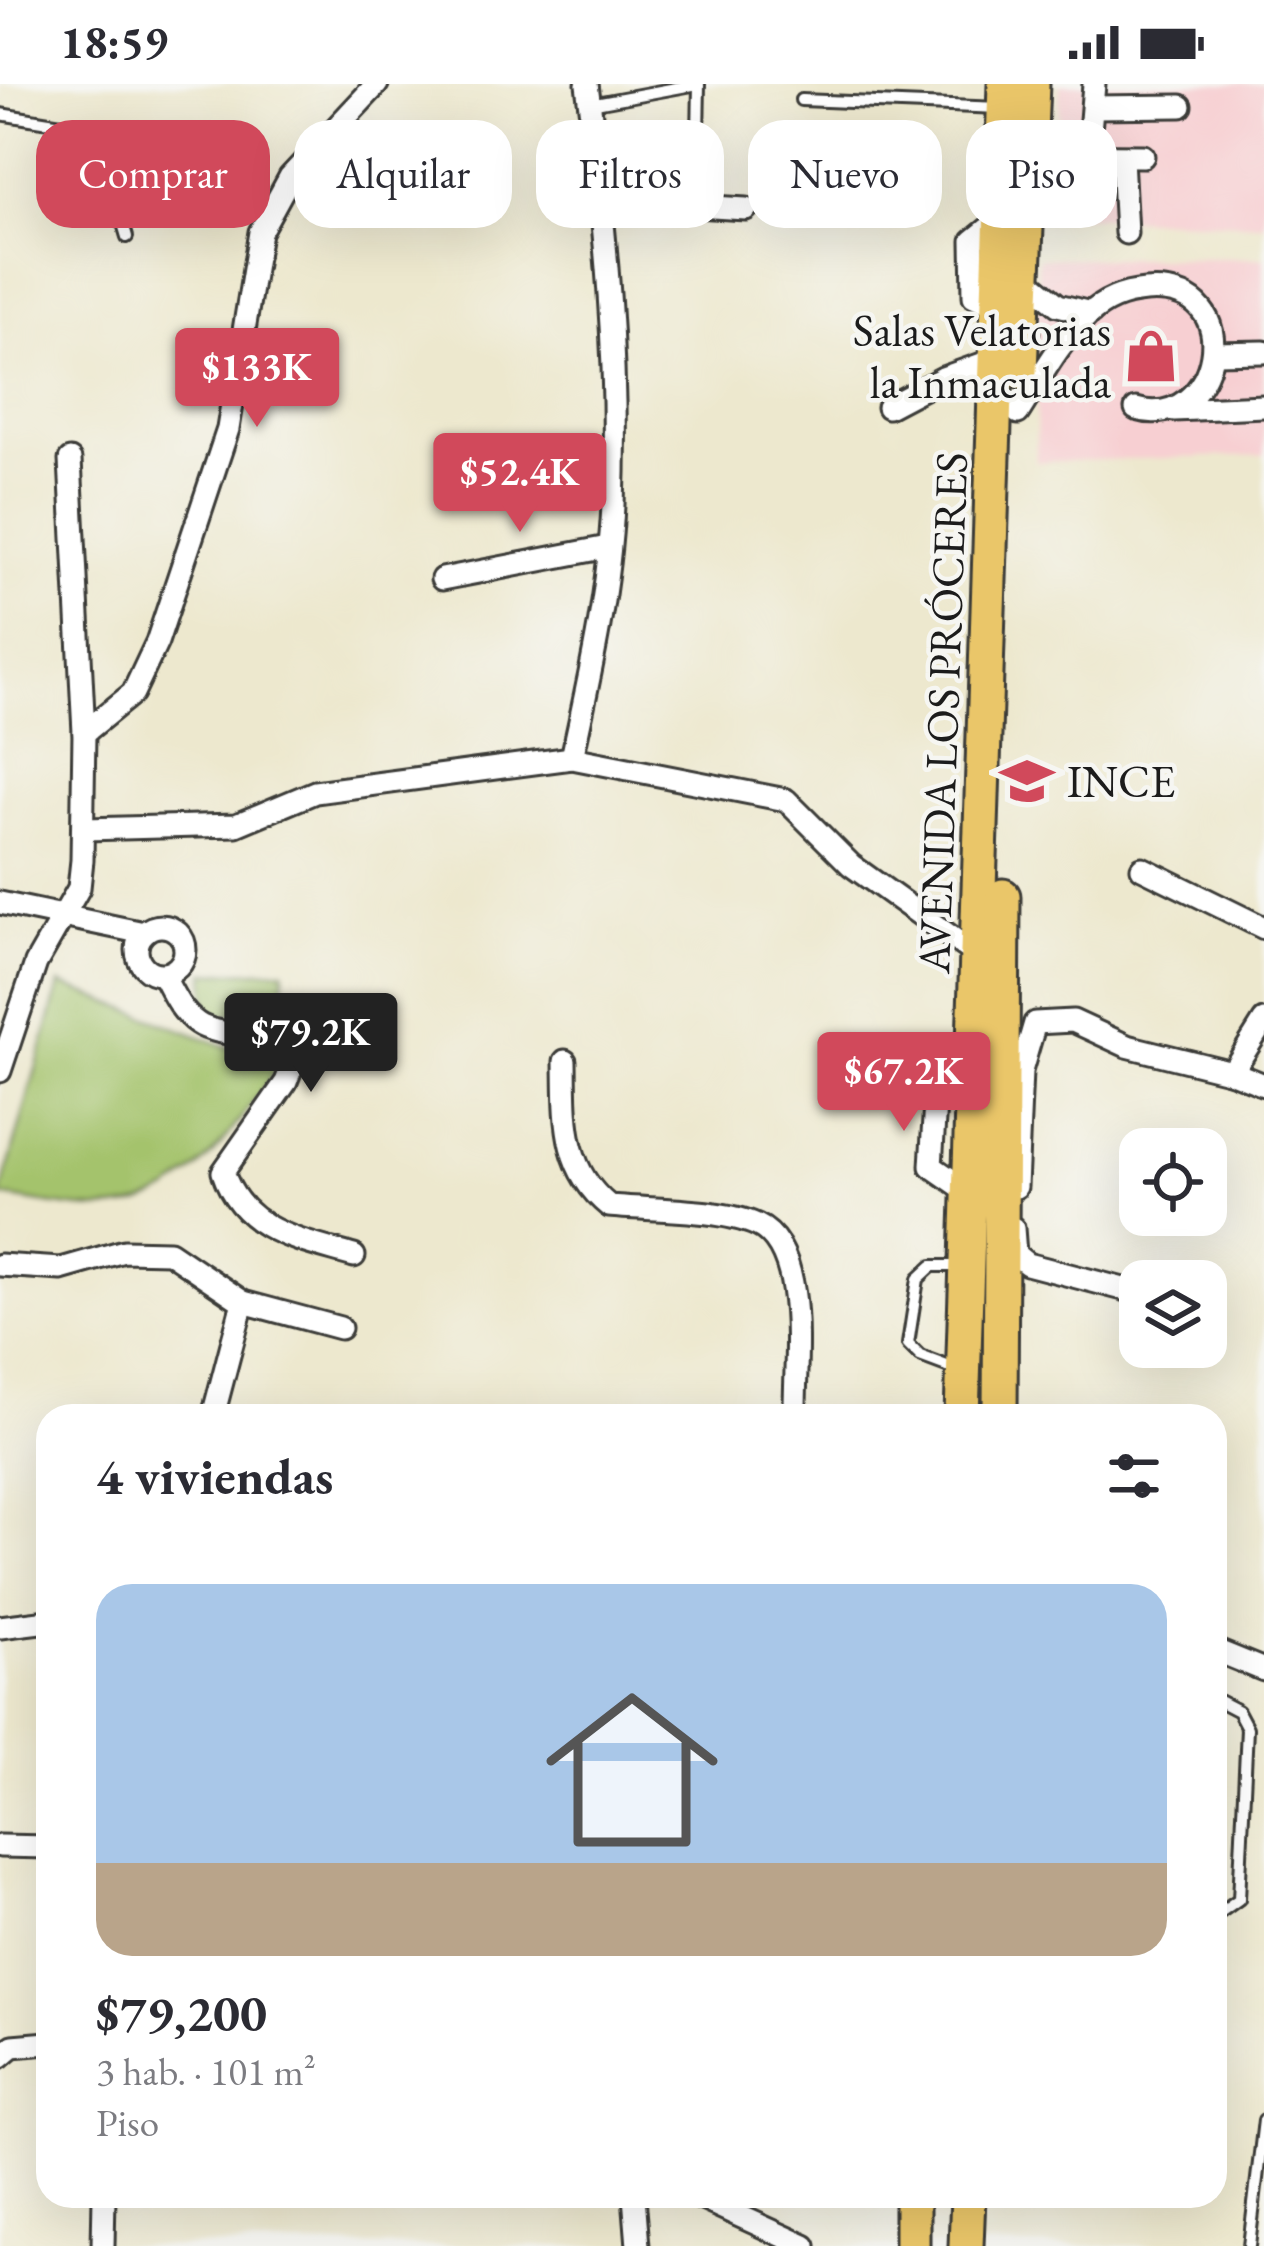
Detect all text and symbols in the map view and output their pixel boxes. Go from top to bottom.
text: 18:59 [60,13,168,71]
chip: Comprar [36,120,270,228]
chip: Alquilar [294,120,512,228]
chip: Filtros [536,120,724,228]
chip: Nuevo [748,120,942,228]
chip: Piso [966,120,1117,228]
place label: Salas Velatorias la Inmaculada [853,301,1111,411]
shop icon: Salas Velatorias la Inmaculada [1122,327,1180,385]
pin: $133K [173,328,341,430]
text: $133K [202,341,312,392]
pin: $52.4K [422,433,618,535]
text: $52.4K [460,446,580,497]
street label: AVENIDA LOS PRÓCERES [904,451,980,976]
school or university icon: INCE [998,752,1056,810]
place label: INCE [1067,752,1175,810]
pin: $79.2K [213,993,409,1095]
text: $79.2K [251,1006,371,1057]
pin: $67.2K [806,1032,1002,1134]
text: $67.2K [844,1045,964,1096]
map controls [1119,1128,1227,1368]
button: locate [1119,1128,1227,1236]
button: layers [1119,1260,1227,1368]
text: 4 viviendas [96,1443,333,1509]
icon: filters [1101,1443,1167,1509]
icon: home [524,1662,740,1878]
text: $79,200 [96,1980,267,2046]
text: 3 hab. · 101 m² [96,2046,316,2097]
text: Piso [96,2097,159,2148]

